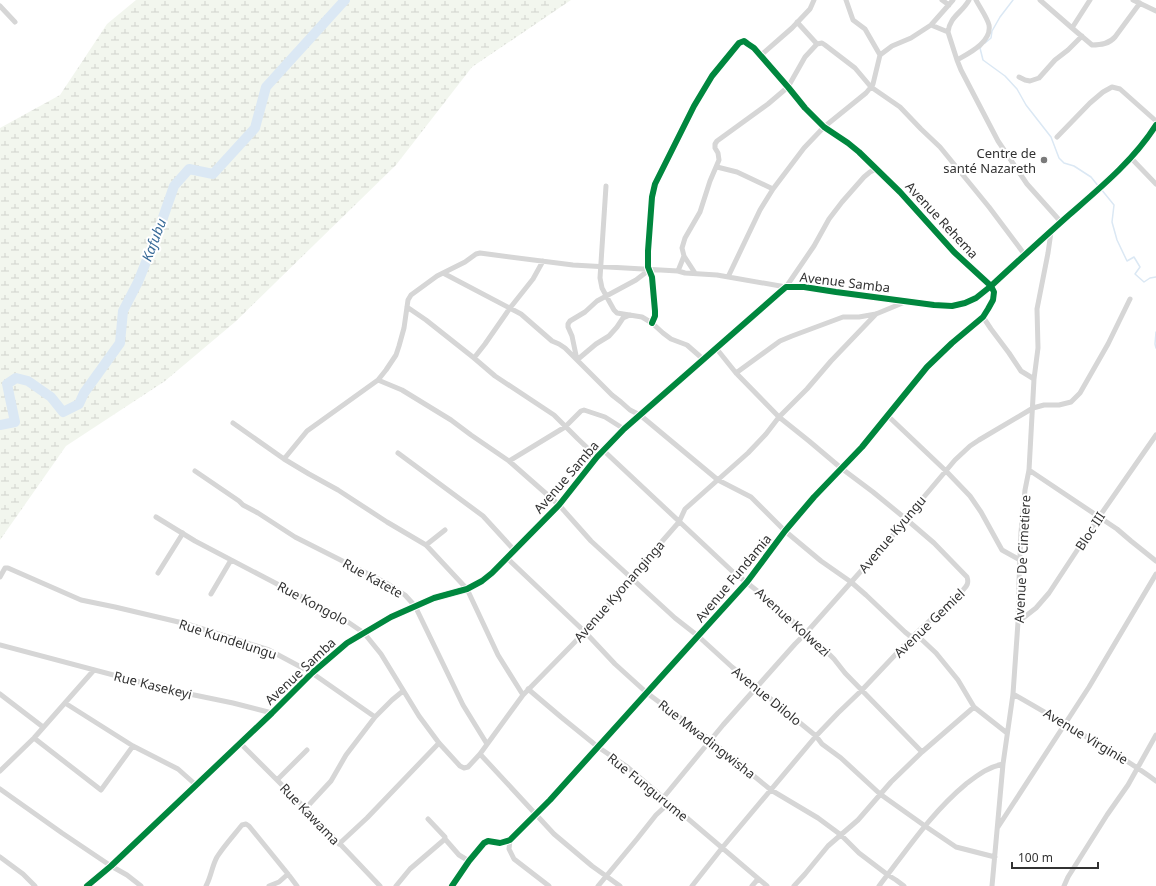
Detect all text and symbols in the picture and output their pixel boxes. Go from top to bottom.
place label: Centre de santé Nazareth [943,144,1036,177]
marker: Centre de santé Nazareth [1039,155,1049,165]
street label: Avenue Rehema [902,178,982,262]
water label: Kafubu [137,216,170,264]
street label: Avenue Samba [799,268,891,296]
street label: Avenue Samba [529,437,603,517]
street label: Avenue Kyungu [854,492,930,576]
street label: Avenue De Cimetiere [1010,495,1034,623]
street label: Bloc III [1071,508,1109,554]
street label: Avenue Fundamia [691,530,775,626]
street label: Avenue Kyonanginga [570,536,668,646]
street label: Rue Katete [340,554,406,602]
street label: Rue Kongolo [274,577,352,629]
street label: Avenue Kolwezi [752,583,834,661]
street label: Avenue Gemiel [890,585,968,661]
street label: Rue Kundelungu [177,615,279,663]
street label: Avenue Samba [261,633,339,709]
street label: Avenue Dilolo [729,662,806,730]
street label: Rue Kasekeyi [112,667,194,703]
street label: Rue Mwadingwisha [655,695,759,783]
street label: Avenue Virginie [1040,704,1132,768]
street label: Rue Fungurume [604,749,692,825]
street label: Rue Kawama [276,779,344,849]
scale bar [1012,844,1098,870]
text: 100 m [1018,849,1053,866]

